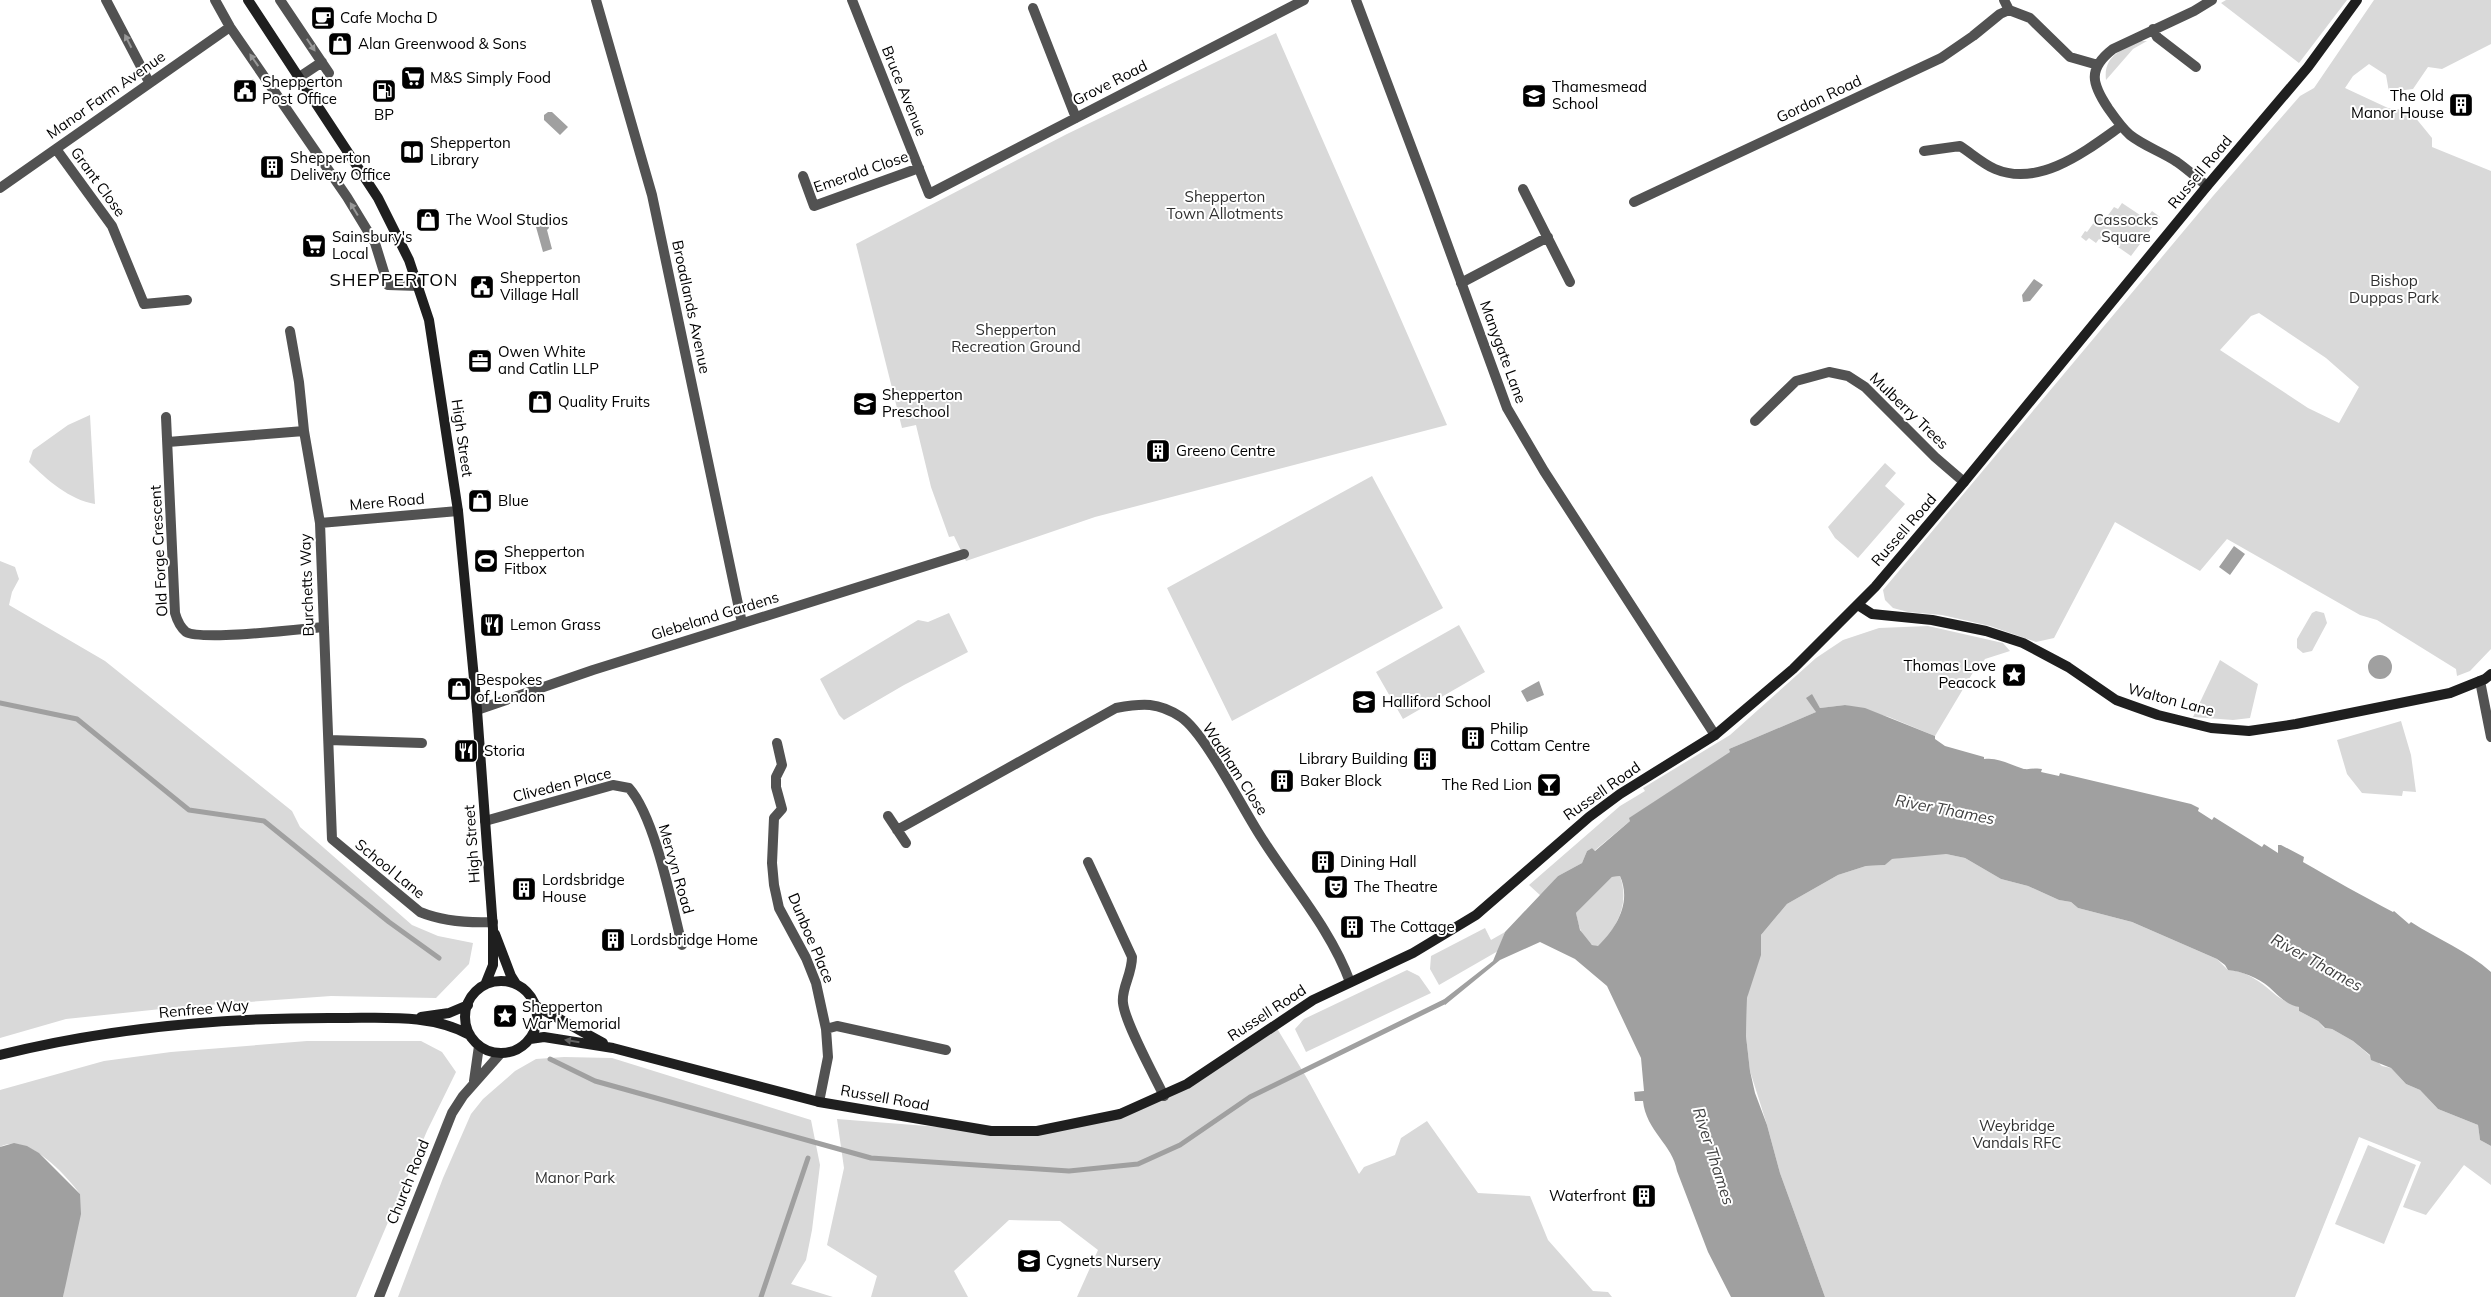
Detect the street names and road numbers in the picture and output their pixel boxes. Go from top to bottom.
street label: Bruce Avenue [878,43,931,139]
street label: Manor Farm Avenue [43,47,169,143]
street label: Grove Road [1069,56,1150,110]
street label: Gordon Road [1773,71,1864,127]
street label: Russell Road [2163,131,2236,212]
street label: Grant Close [67,143,130,220]
street label: Emerald Close [811,146,911,197]
street label: Broadlands Avenue [668,238,715,375]
street label: Manygate Lane [1476,298,1531,406]
street label: Mulberry Trees [1866,368,1953,453]
street label: High Street [448,398,477,478]
street label: Old Forge Crescent [146,485,171,617]
street label: Mere Road [349,489,425,514]
street label: Russell Road [1867,490,1940,570]
street label: Burchetts Way [295,533,318,637]
street label: Glebeland Gardens [649,587,781,644]
street label: Walton Lane [2126,679,2217,720]
street label: Wadham Close [1198,719,1272,819]
street label: Russell Road [1559,757,1644,824]
street label: Cliveden Place [511,763,613,806]
street label: High Street [459,804,484,884]
street label: Mervyn Road [655,822,698,916]
street label: School Lane [352,835,429,903]
street label: Dunboe Place [784,890,839,986]
street label: Russell Road [1224,980,1310,1045]
street label: Renfree Way [158,995,250,1022]
street label: Russell Road [839,1080,931,1115]
street label: Church Road [382,1137,433,1227]

